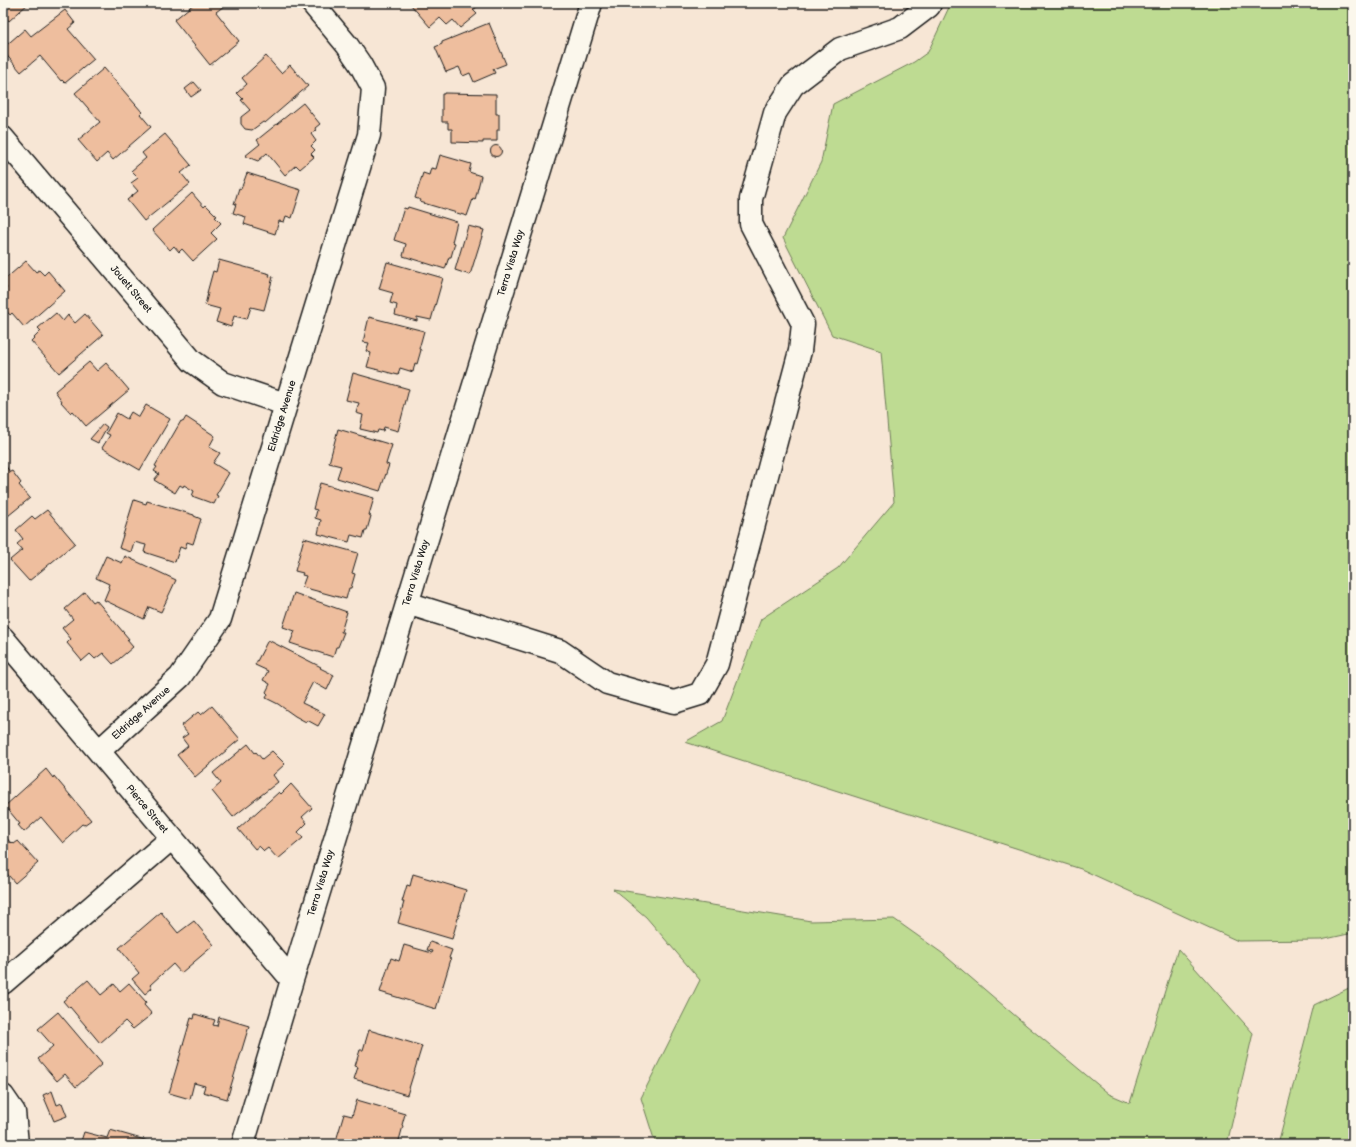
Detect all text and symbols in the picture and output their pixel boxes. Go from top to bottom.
street label: Terra Vista Way [495,228,527,298]
street label: Jouett Street [108,263,154,315]
street label: Eldridge Avenue [265,379,299,453]
street label: Terra Vista Way [400,538,432,608]
street label: Eldridge Avenue [109,684,173,742]
street label: Pierce Street [123,782,171,836]
street label: Terra Vista Way [305,848,337,918]

